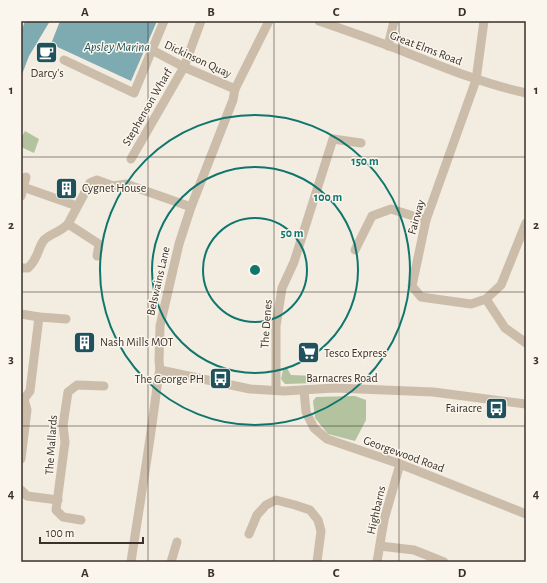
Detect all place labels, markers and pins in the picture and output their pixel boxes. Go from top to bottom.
cafe icon: Darcy's [34,39,60,65]
place label: Darcy's [30,67,64,80]
building icon: Cygnet House [53,175,79,201]
place label: Cygnet House [82,182,146,195]
centre of rings [248,263,262,277]
building icon: Nash Mills MOT [72,329,98,355]
place label: Nash Mills MOT [100,336,173,348]
supermarket icon: Tesco Express [295,340,321,366]
place label: Tesco Express [324,347,387,359]
bus stop icon: The George PH [207,366,233,392]
place label: The George PH [135,373,204,385]
bus stop icon: Fairacre [484,395,510,421]
place label: Fairacre [445,402,482,414]

